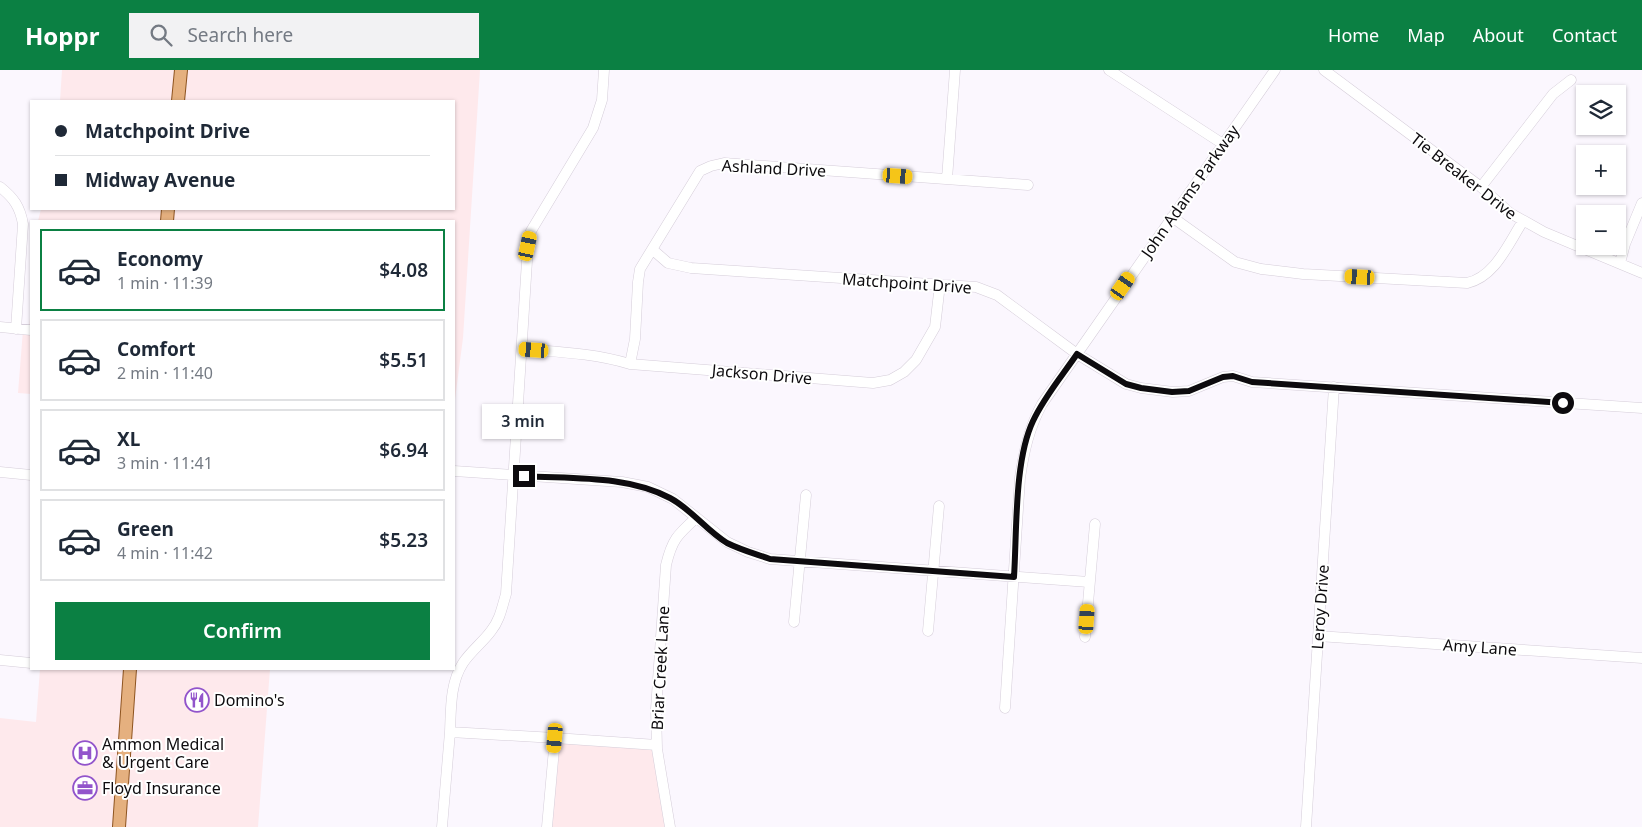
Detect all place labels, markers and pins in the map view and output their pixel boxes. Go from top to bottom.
restaurant icon: Domino's [184,687,210,713]
place label: Domino's [214,689,285,711]
place label: Ammon Medical & Urgent Care [102,733,224,773]
hospital icon: Ammon Medical & Urgent Care [72,740,98,766]
office icon: Floyd Insurance [72,775,98,801]
place label: Floyd Insurance [102,777,221,799]

